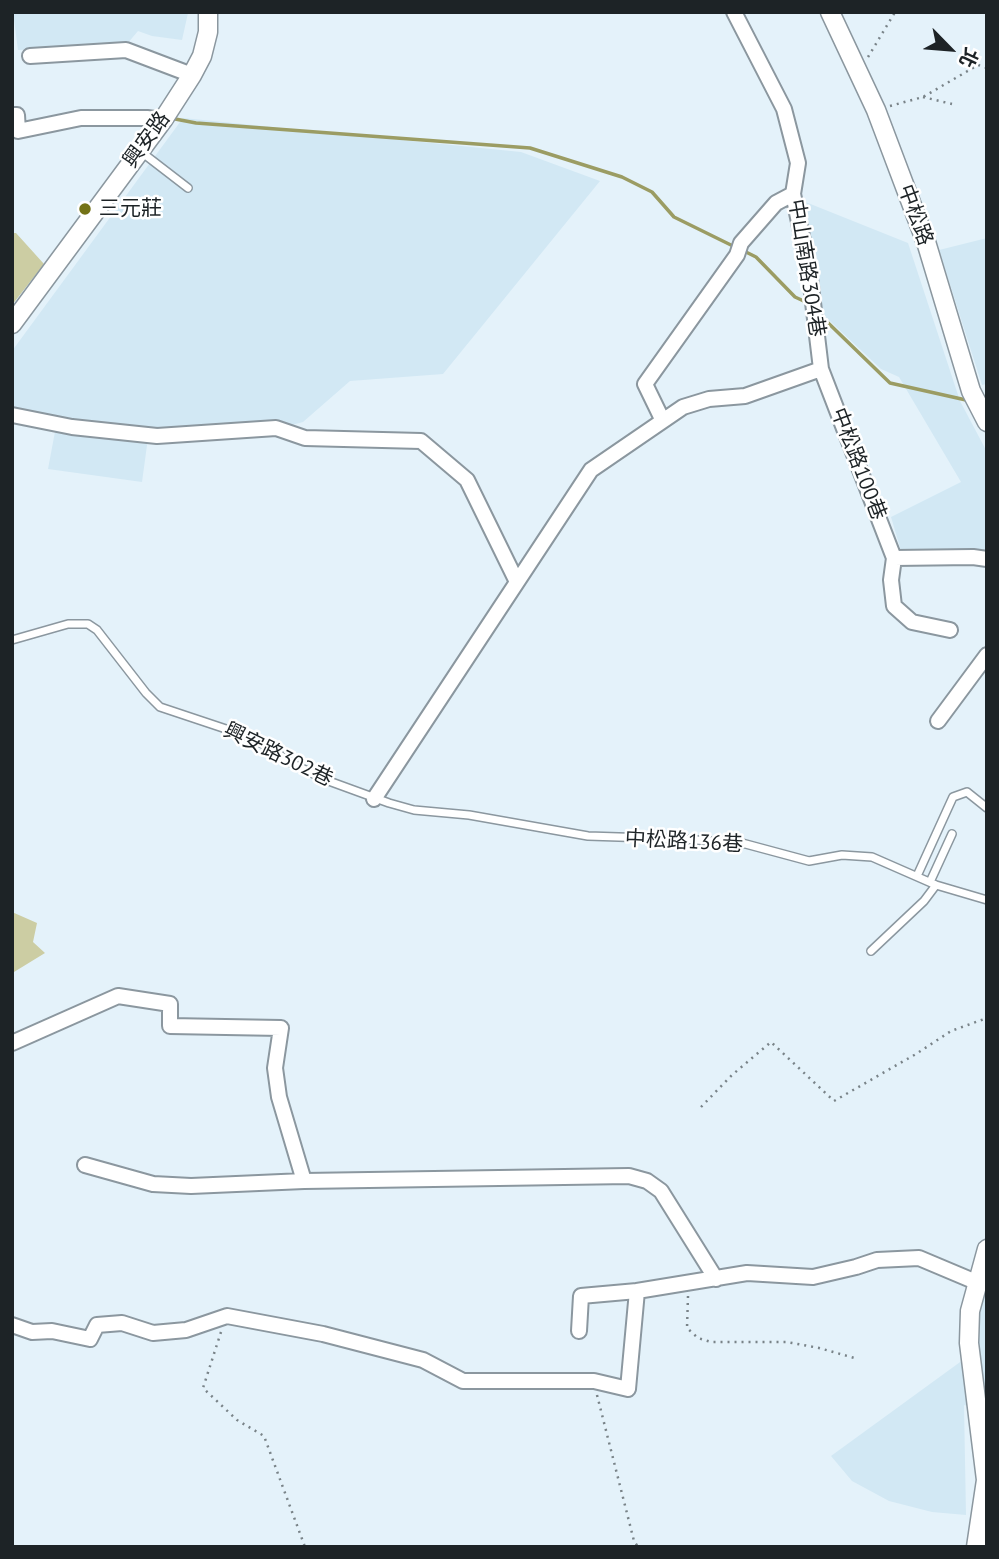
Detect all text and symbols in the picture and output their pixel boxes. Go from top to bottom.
north arrow [915,14,985,84]
text: 北 [954,44,984,72]
street label: 興安路 [118,107,176,173]
street label: 中松路 [892,181,938,249]
place label: 三元莊 [99,196,162,222]
street label: 中山南路304巷 [783,197,829,339]
marker: 三元莊 [77,201,93,217]
street label: 中松路100巷 [825,404,891,524]
street label: 興安路302巷 [219,718,337,792]
street label: 中松路136巷 [624,826,744,858]

